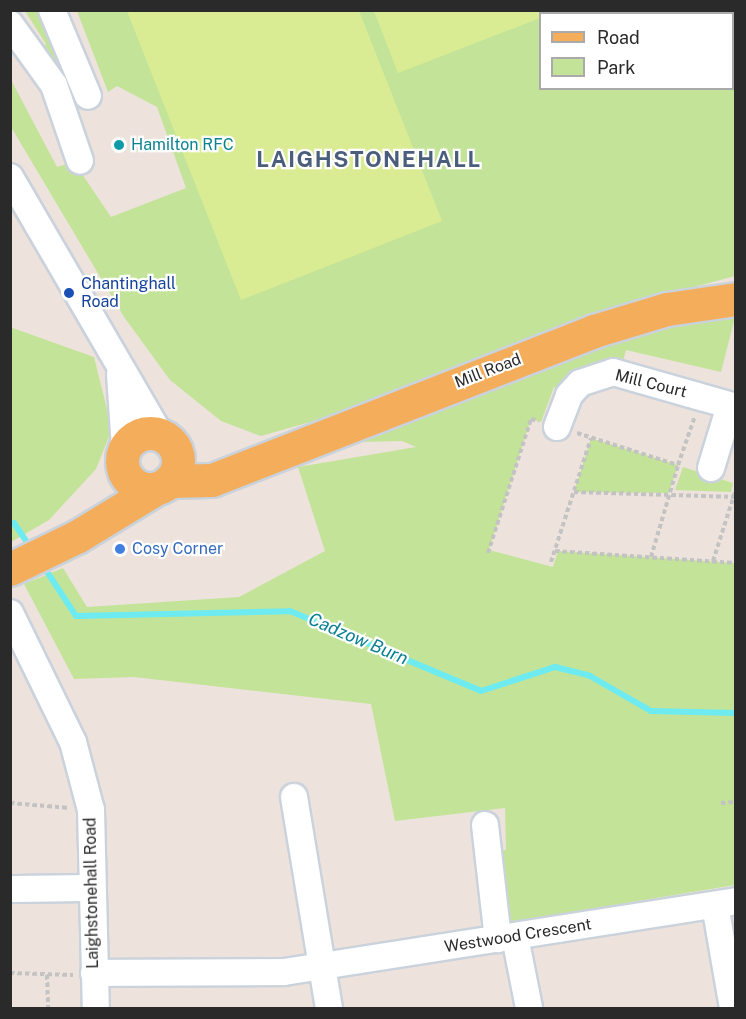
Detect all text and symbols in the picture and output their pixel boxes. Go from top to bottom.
legend [539,12,734,90]
text: Road [597,27,640,48]
text: Park [597,57,635,78]
place label: Hamilton RFC [131,135,234,155]
marker: Hamilton RFC [112,138,126,152]
district label: LAIGHSTONEHALL [256,147,482,173]
place label: Chantinghall Road [81,274,176,312]
marker: Chantinghall Road [62,286,76,300]
street label: Mill Road [452,350,524,392]
street label: Mill Court [613,366,689,402]
place label: Cosy Corner [132,539,223,559]
marker: Cosy Corner [113,542,127,556]
water label: Cadzow Burn [305,608,411,670]
street label: Laighstonehall Road [81,817,103,969]
street label: Westwood Crescent [443,915,593,957]

